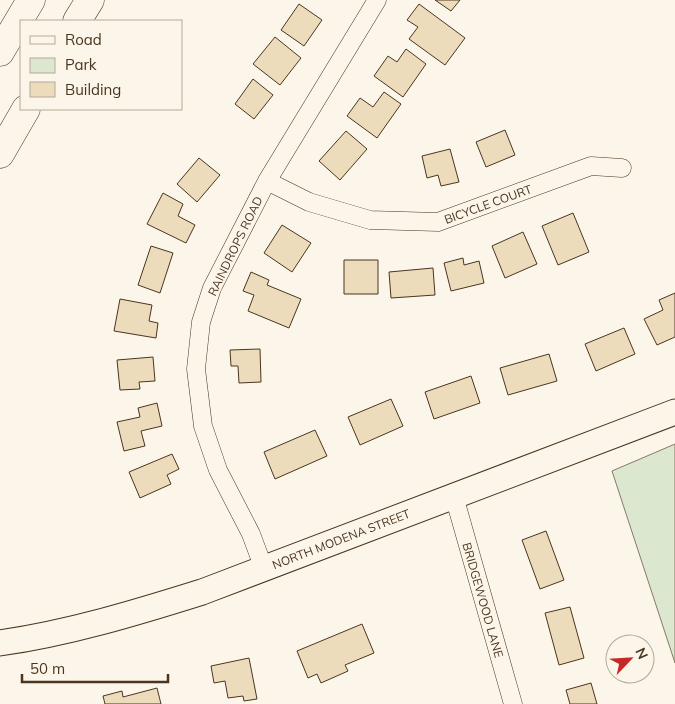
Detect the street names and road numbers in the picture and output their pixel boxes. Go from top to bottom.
street label: BICYCLE COURT [442,181,535,227]
street label: RAINDROPS ROAD [204,194,266,298]
street label: NORTH MODENA STREET [270,505,413,572]
street label: BRIDGEWOOD LANE [459,541,507,659]

